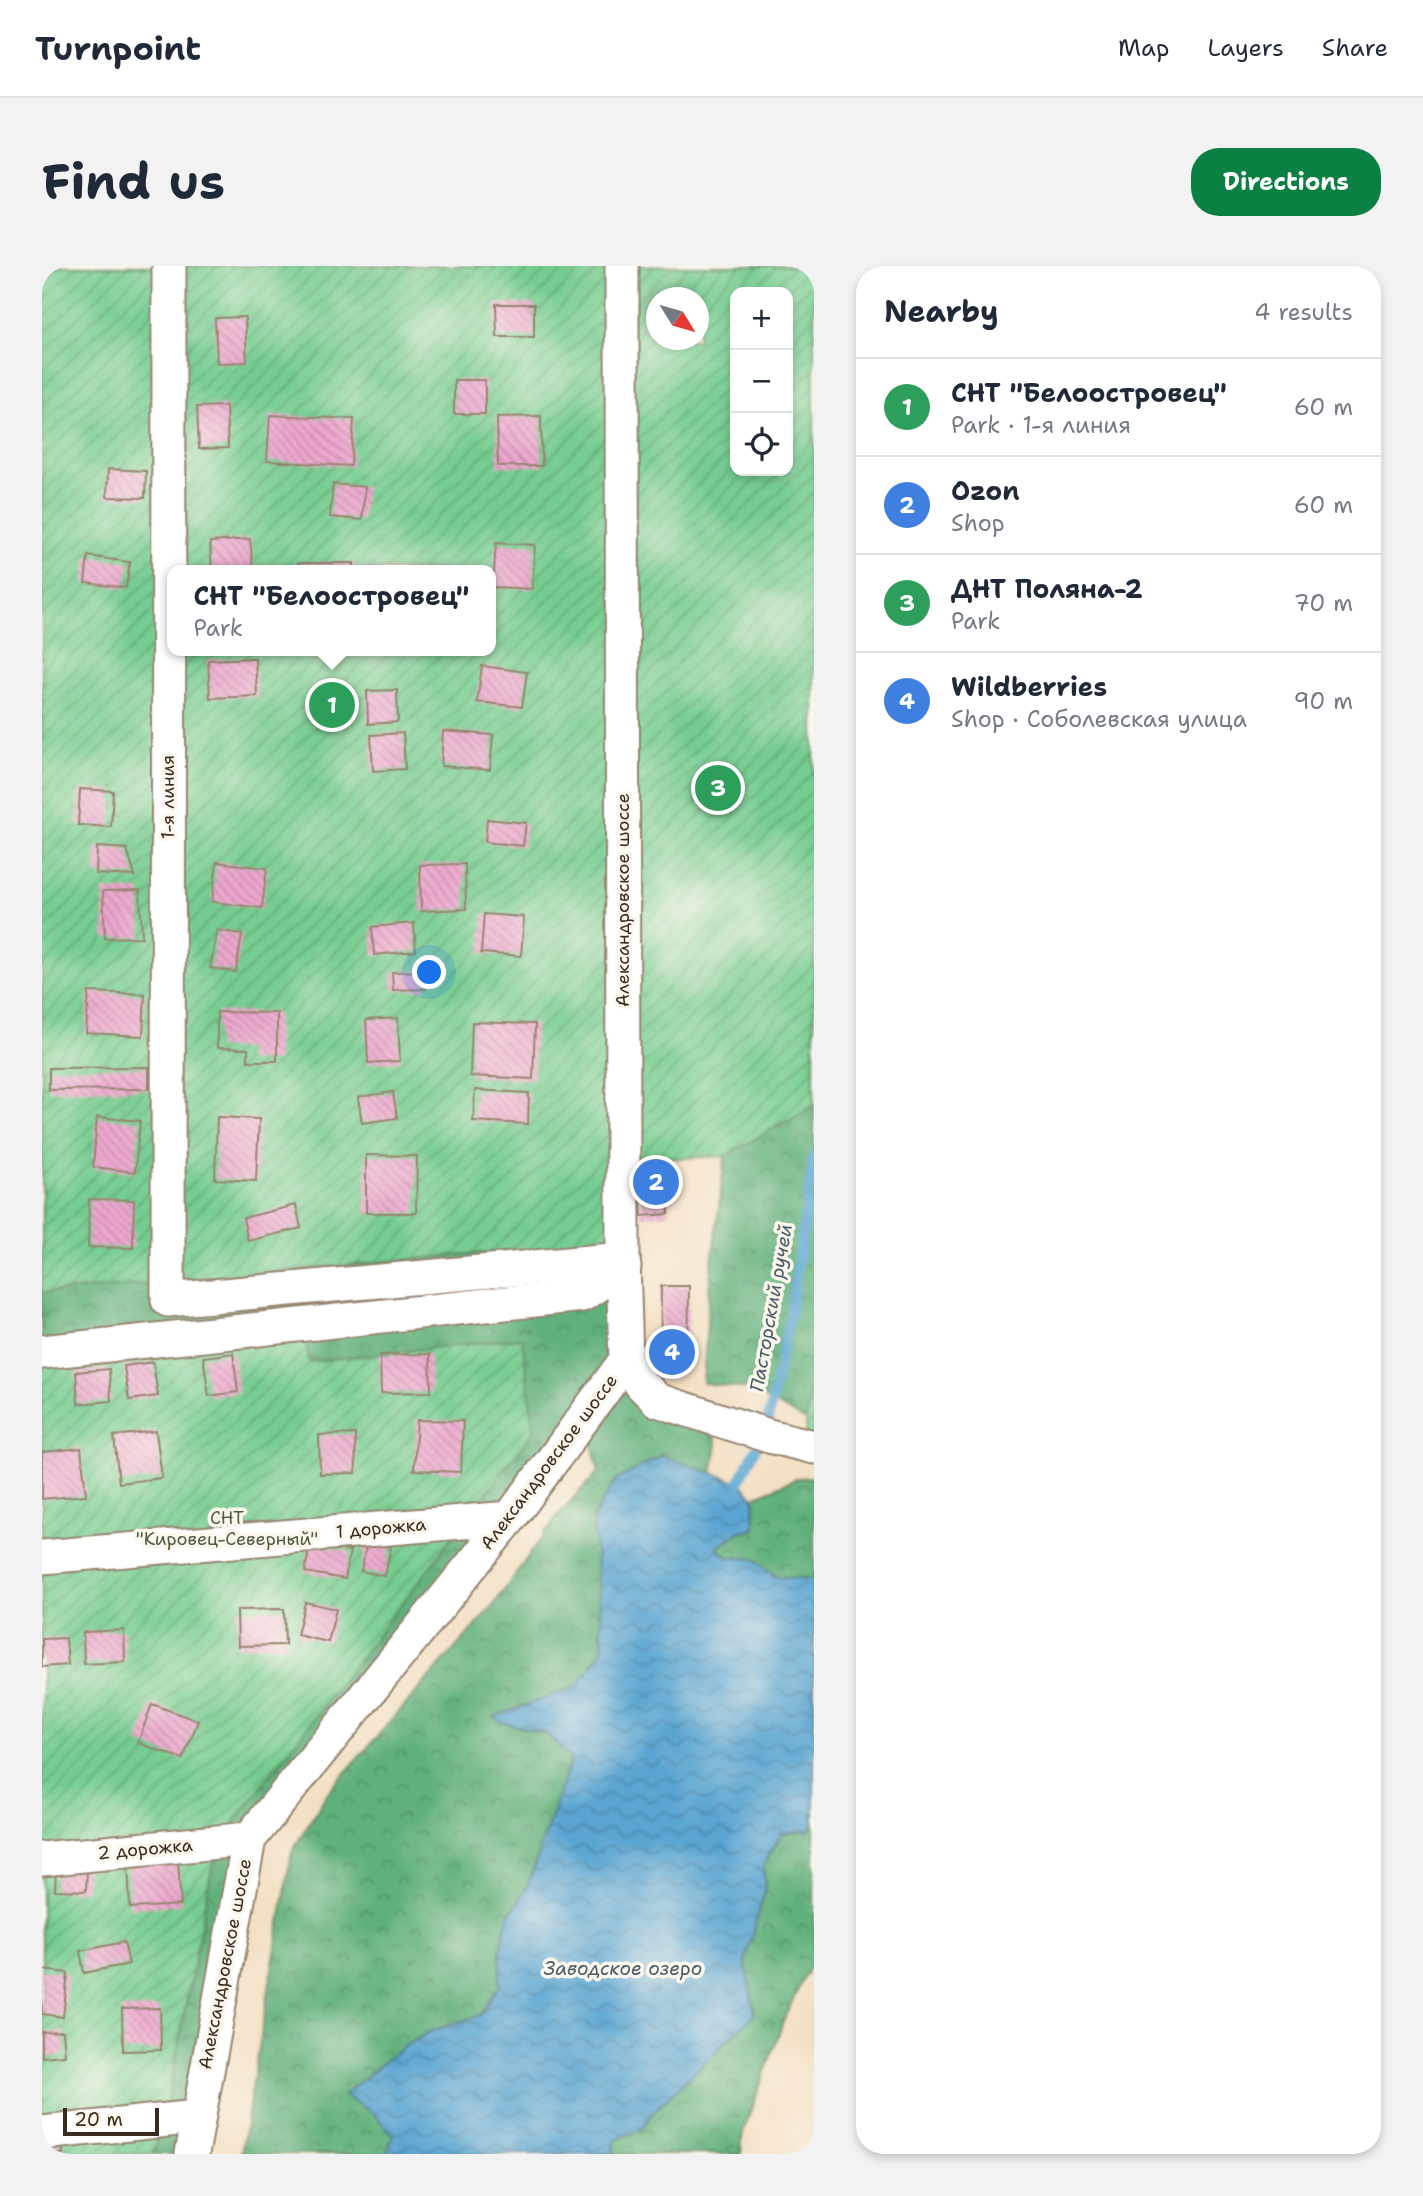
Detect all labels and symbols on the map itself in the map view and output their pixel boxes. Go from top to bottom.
north arrow [646,287,709,350]
pin: 1 [309,679,355,731]
street label: 1-я линия [156,755,180,839]
pin: 3 [695,762,741,814]
street label: Александровское шоссе [611,793,635,1007]
your location [412,955,446,989]
pin: 2 [633,1156,679,1208]
water label: Пасторский ручей [744,1222,798,1394]
pin: 4 [649,1326,695,1378]
street label: Александровское шоссе [475,1369,623,1555]
park label: СНТ "Кировец-Северный" [136,1506,318,1551]
street label: 1 дорожка [335,1512,427,1544]
street label: 2 дорожка [96,1833,194,1865]
street label: Александровское шоссе [193,1857,257,2071]
water label: Заводское озеро [544,1956,702,1981]
scale bar [63,2105,159,2137]

